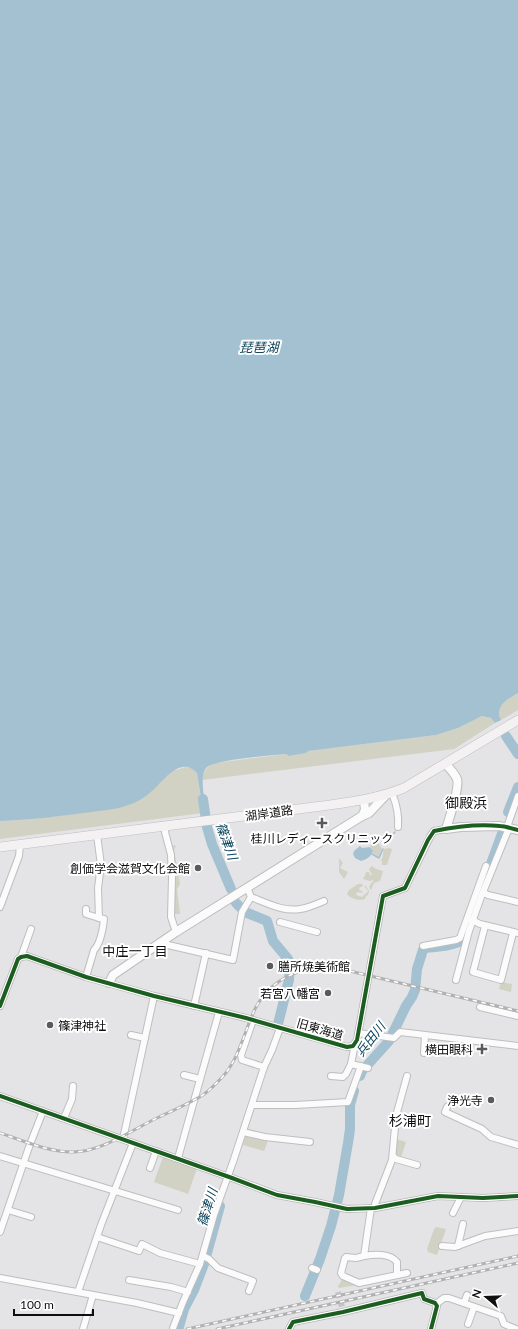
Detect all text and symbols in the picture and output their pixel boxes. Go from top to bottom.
water label: 琵琶湖 [239,339,280,355]
district label: 御殿浜 [445,794,487,811]
street label: 湖岸道路 [244,802,294,824]
marker: 桂川レディースクリニック [316,817,328,829]
water label: 篠津川 [213,820,242,864]
place label: 桂川レディースクリニック [251,831,393,846]
place label: 創価学会滋賀文化会館 [70,861,190,876]
marker: 創価学会滋賀文化会館 [193,863,203,873]
district label: 中庄一丁目 [102,943,168,959]
place label: 膳所焼美術館 [278,959,350,974]
marker: 膳所焼美術館 [265,961,275,971]
place label: 若宮八幡宮 [260,986,320,1001]
marker: 若宮八幡宮 [323,988,333,998]
street label: 旧東海道 [295,1015,345,1043]
water label: 兵田川 [352,1017,390,1059]
place label: 篠津神社 [58,1018,106,1033]
marker: 篠津神社 [45,1020,55,1030]
place label: 横田眼科 [425,1042,473,1057]
marker: 横田眼科 [476,1043,488,1055]
place label: 浄光寺 [447,1093,483,1108]
marker: 浄光寺 [486,1095,496,1105]
district label: 杉浦町 [389,1112,431,1129]
water label: 篠津川 [194,1184,221,1228]
north arrow [466,1277,506,1317]
text: N [469,1287,484,1300]
scale bar [14,1291,93,1317]
text: 100 m [20,1297,54,1312]

